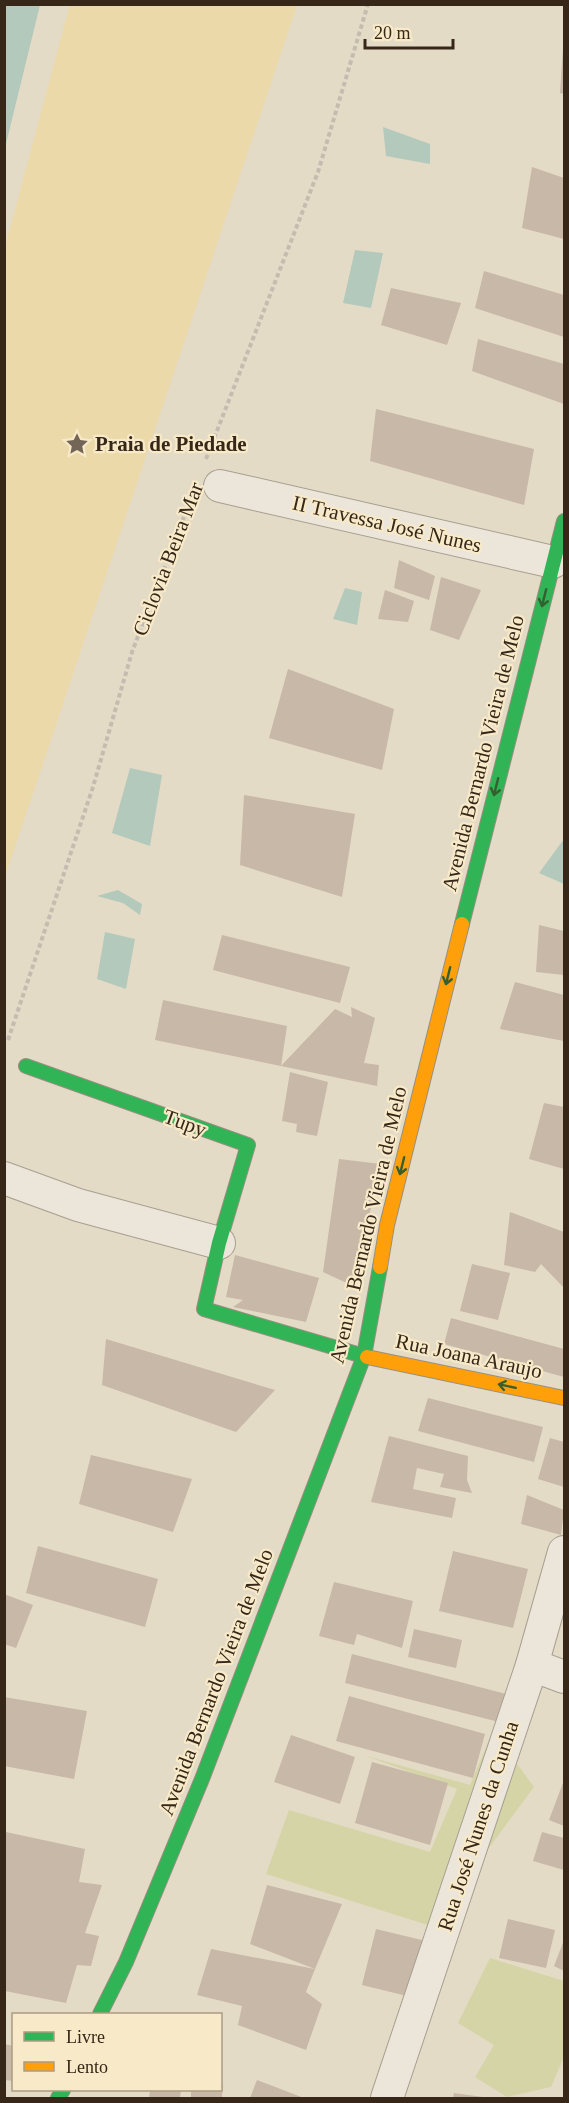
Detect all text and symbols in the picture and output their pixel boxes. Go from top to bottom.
scale bar [365,12,454,50]
text: 20 m [374,23,411,43]
place icon: Praia de Piedade [64,431,90,457]
place label: Praia de Piedade [95,432,247,456]
street label: Ciclovia Beira Mar [128,479,208,639]
street label: II Travessa José Nunes [290,491,484,557]
one-way arrow [537,588,549,607]
street label: Avenida Bernardo Vieira de Melo [437,612,529,894]
one-way arrow [490,777,501,796]
one-way arrow [442,966,454,985]
street label: Avenida Bernardo Vieira de Melo [324,1084,412,1366]
street label: Tupy [160,1104,210,1142]
one-way arrow [395,1156,407,1175]
street label: Rua Joana Araujo [393,1329,545,1383]
one-way arrow [498,1380,517,1391]
street label: Avenida Bernardo Vieira de Melo [154,1545,278,1819]
street label: Rua José Nunes da Cunha [433,1717,524,1934]
legend [12,2013,222,2091]
text: Livre [66,2027,105,2047]
text: Lento [66,2057,108,2077]

